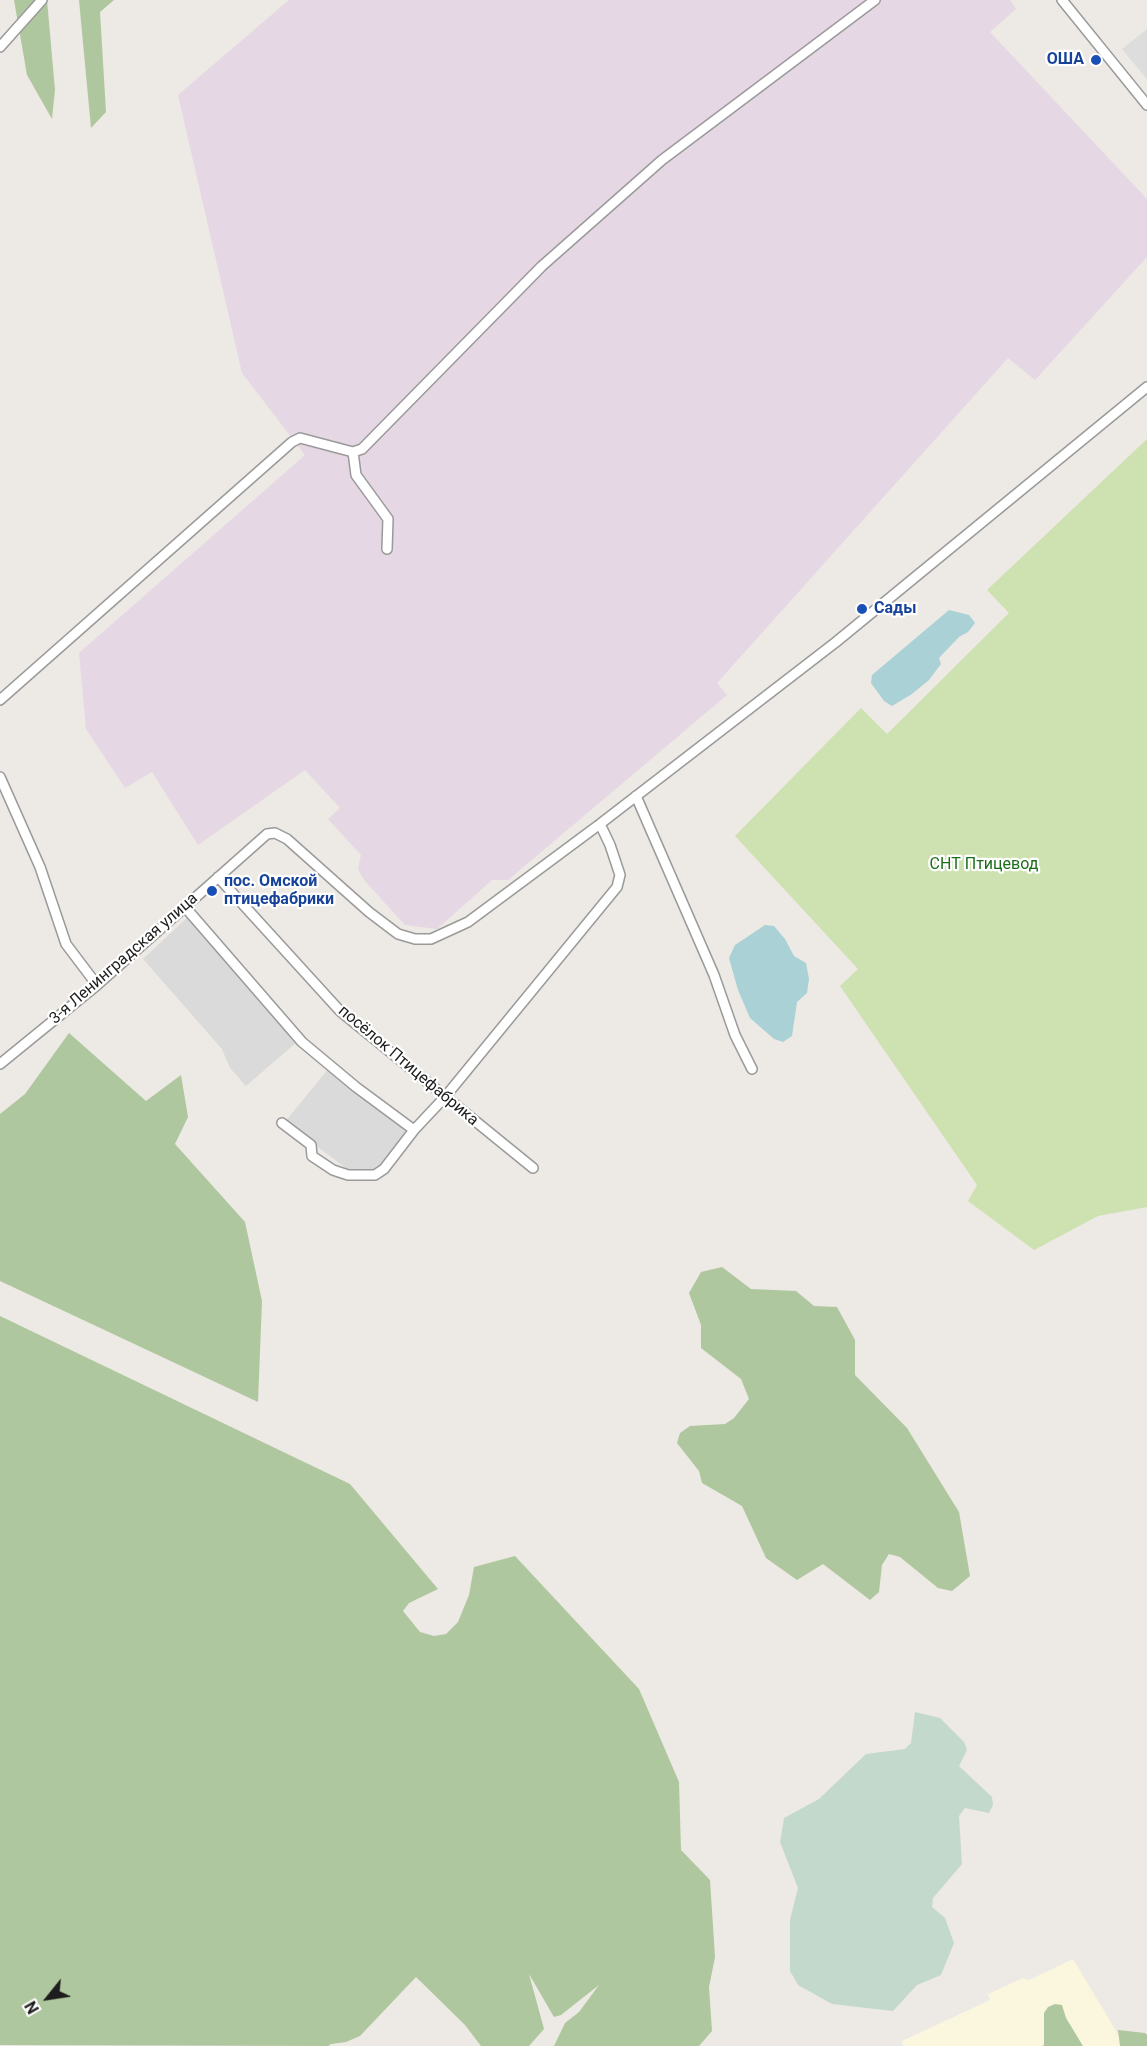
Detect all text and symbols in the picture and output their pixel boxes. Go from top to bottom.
place label: ОША [1047,50,1084,70]
marker: ОША [1089,53,1103,67]
place label: Сады [874,599,916,619]
marker: Сады [855,602,869,616]
park label: СНТ Птицевод [930,855,1038,875]
place label: пос. Омской птицефабрики [224,872,334,910]
marker: пос. Омской птицефабрики [205,884,219,898]
street label: 3-я Ленинградская улица [46,889,202,1029]
street label: посёлок Птицефабрика [334,1002,482,1130]
north arrow [18,1968,78,2028]
text: N [21,1998,43,2017]

